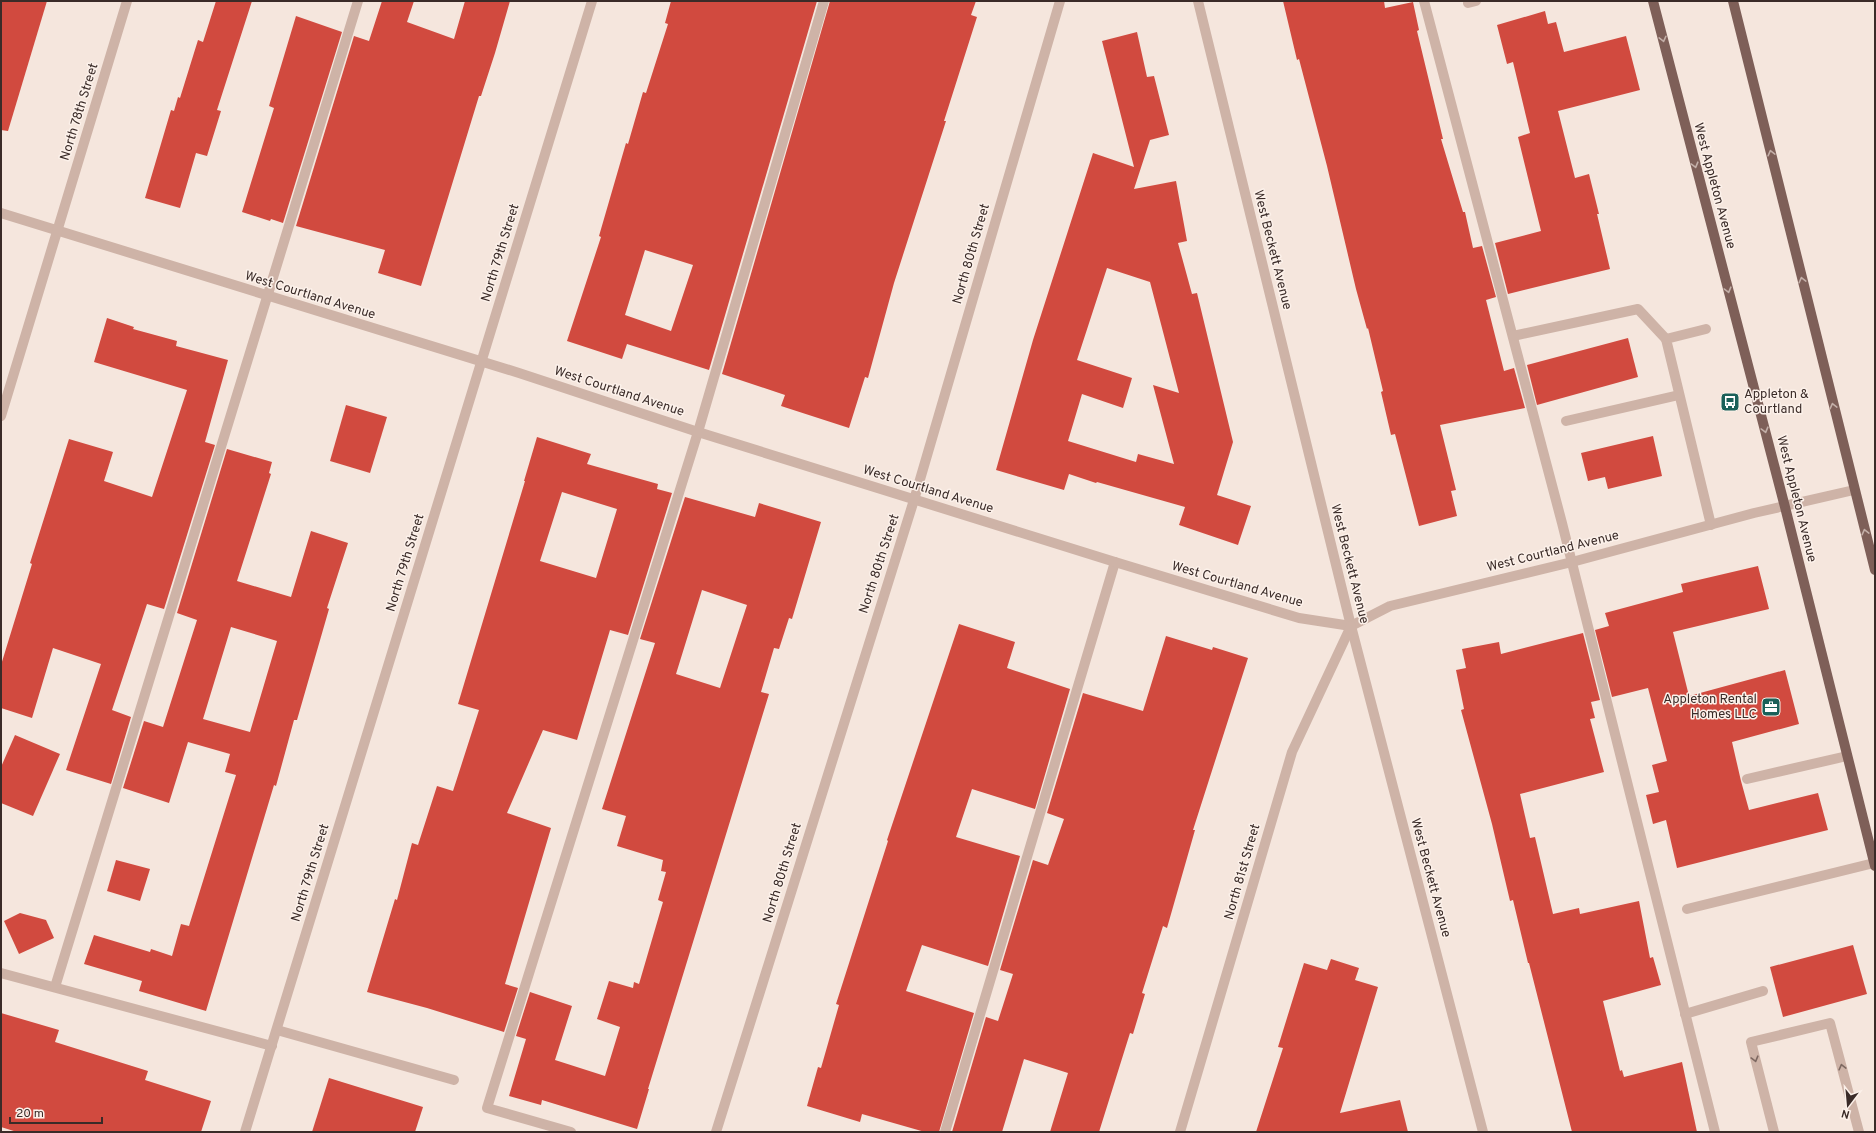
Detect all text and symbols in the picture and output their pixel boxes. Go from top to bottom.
one-way arrow [1658,36,1666,42]
street label: North 78th Street [58,61,102,163]
street label: West Appleton Avenue [1689,121,1739,251]
one-way arrow [1767,150,1776,157]
one-way arrow [1690,161,1699,168]
street label: West Beckett Avenue [1249,188,1295,312]
street label: North 79th Street [479,202,524,304]
street label: North 80th Street [950,202,994,306]
street label: West Courtland Avenue [243,269,377,323]
one-way arrow [1798,276,1807,283]
one-way arrow [1723,287,1732,294]
street label: West Courtland Avenue [552,363,686,421]
place label: Appleton & Courtland [1744,387,1809,418]
bus stop icon: Appleton & Courtland [1719,391,1741,413]
one-way arrow [1830,403,1838,409]
one-way arrow [1760,426,1769,433]
street label: West Appleton Avenue [1773,434,1819,564]
street label: West Courtland Avenue [861,463,995,517]
street label: West Beckett Avenue [1326,502,1372,626]
street label: North 79th Street [384,512,429,614]
street label: North 80th Street [856,512,904,616]
street label: West Courtland Avenue [1485,528,1621,576]
one-way arrow [1861,529,1870,536]
street label: West Courtland Avenue [1170,559,1304,611]
place label: Appleton Rental Homes LLC [1663,692,1757,723]
office icon: Appleton Rental Homes LLC [1760,696,1782,718]
street label: West Beckett Avenue [1406,817,1454,939]
street label: North 80th Street [760,821,806,925]
street label: North 79th Street [289,822,334,924]
street label: North 81st Street [1222,822,1264,922]
one-way arrow [1750,1055,1759,1062]
one-way arrow [1838,1064,1847,1071]
north arrow [1828,1085,1868,1125]
scale bar [10,1099,102,1125]
text: 20 m [16,1106,44,1122]
text: N [1840,1106,1851,1121]

